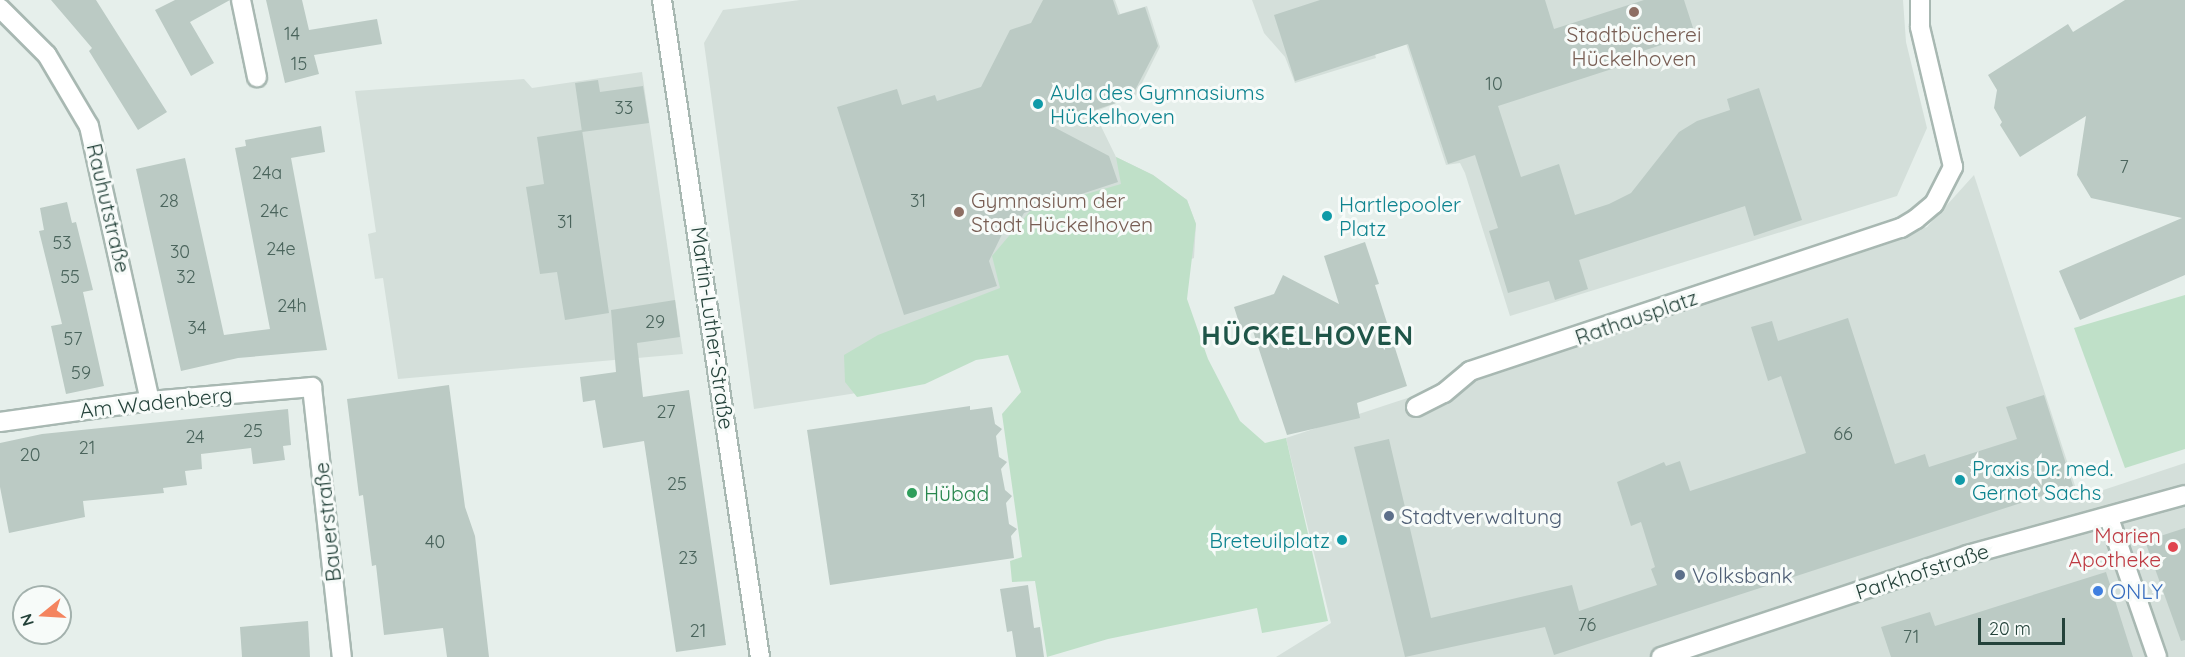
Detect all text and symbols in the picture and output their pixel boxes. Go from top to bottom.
marker: Stadtbücherei Hückelhoven [1627,5,1641,19]
place label: Stadtbücherei Hückelhoven [1567,21,1701,71]
house number: 14 [284,23,300,45]
house number: 15 [291,53,307,75]
house number: 10 [1485,73,1503,95]
place label: Aula des Gymnasiums Hückelhoven [1050,79,1265,129]
house number: 33 [615,97,633,119]
marker: Aula des Gymnasiums Hückelhoven [1031,97,1045,111]
street label: Rauhutstraße [82,141,136,275]
house number: 7 [2119,156,2129,178]
house number: 24a [252,162,282,184]
place label: Gymnasium der Stadt Hückelhoven [971,187,1153,237]
house number: 28 [159,190,179,212]
house number: 31 [910,190,926,212]
place label: Hartlepooler Platz [1339,191,1461,241]
house number: 24c [260,200,288,222]
marker: Gymnasium der Stadt Hückelhoven [952,205,966,219]
marker: Hartlepooler Platz [1320,209,1334,223]
house number: 31 [557,211,573,233]
street label: Martin-Luther-Straße [686,225,740,431]
house number: 53 [52,232,72,254]
house number: 24e [266,238,296,260]
house number: 30 [170,241,190,263]
house number: 55 [60,266,80,288]
house number: 32 [176,266,196,288]
street label: Rathausplatz [1572,284,1700,350]
house number: 24h [277,295,307,317]
house number: 29 [645,311,665,333]
house number: 34 [188,317,206,339]
district label: HÜCKELHOVEN [1201,320,1415,352]
house number: 57 [63,328,83,350]
house number: 59 [71,362,91,384]
street label: Am Wadenberg [78,381,234,423]
house number: 27 [657,401,675,423]
house number: 25 [243,420,263,442]
house number: 66 [1833,423,1853,445]
house number: 24 [185,426,205,448]
house number: 21 [79,437,95,459]
house number: 20 [20,444,40,466]
place label: Praxis Dr. med. Gernot Sachs [1972,455,2113,505]
street label: Bauerstraße [308,461,346,583]
house number: 25 [667,473,687,495]
marker: Praxis Dr. med. Gernot Sachs [1953,473,1967,487]
place label: Hübad [924,480,989,506]
marker: Hübad [905,486,919,500]
place label: Stadtverwaltung [1401,503,1562,529]
marker: Stadtverwaltung [1382,509,1396,523]
place label: Marien Apotheke [2068,522,2161,572]
place label: Breteuilplatz [1209,527,1330,553]
house number: 40 [425,531,445,553]
marker: Breteuilplatz [1335,533,1349,547]
street label: Parkhofstraße [1852,538,1992,604]
marker: Marien Apotheke [2166,540,2180,554]
house number: 23 [678,547,698,569]
place label: Volksbank [1692,562,1793,588]
marker: Volksbank [1673,568,1687,582]
place label: ONLY [2110,578,2163,604]
marker: ONLY [2091,584,2105,598]
north arrow [12,585,72,645]
scale bar [1981,606,2068,644]
text: N [15,611,38,629]
house number: 76 [1578,614,1596,636]
text: 20 m [1989,617,2031,640]
house number: 21 [690,620,706,642]
house number: 71 [1903,626,1919,648]

